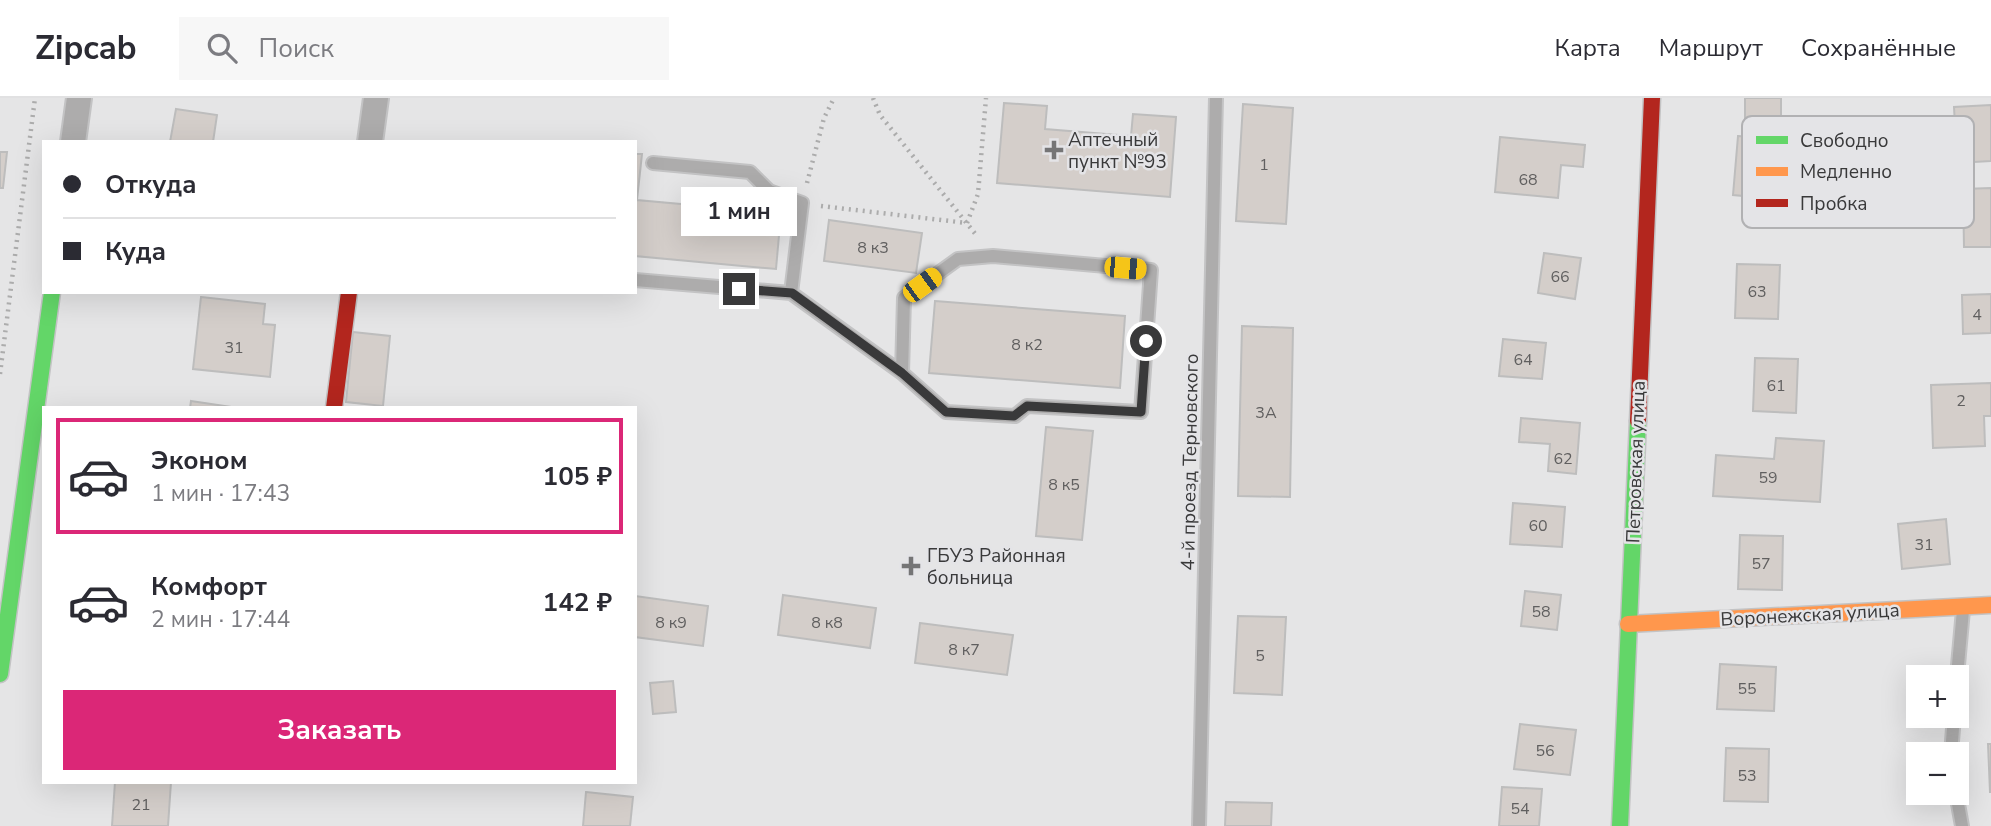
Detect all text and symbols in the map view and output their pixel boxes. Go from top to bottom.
search box [179,17,669,80]
text: Zipcab [35,26,137,71]
icon: search [203,29,241,67]
text: Поиск [259,31,334,66]
text: Карта [1555,32,1621,64]
text: Маршрут [1659,32,1763,64]
text: Сохранённые [1801,32,1956,64]
legend [1742,116,1974,228]
place label: Аптечный пункт №93 [1068,127,1167,175]
text: Свободно [1800,128,1889,154]
marker: Аптечный пункт №93 [1046,142,1062,158]
house number: 1 [1259,154,1269,176]
text: Медленно [1800,159,1892,185]
text: Откуда [105,167,197,202]
house number: 68 [1518,169,1538,191]
callout: 1 мин [681,188,797,236]
text: Пробка [1800,191,1867,217]
text: 1 мин [707,196,771,227]
text: Куда [105,234,166,269]
house number: 8 к3 [857,237,889,259]
car [1104,256,1147,280]
car [899,264,946,306]
house number: 66 [1550,266,1570,288]
route end [723,273,755,305]
house number: 63 [1747,281,1767,303]
house number: 4 [1972,304,1982,326]
route start [1130,325,1162,357]
house number: 8 к2 [1011,334,1043,356]
house number: 31 [224,337,244,359]
house number: 64 [1513,349,1533,371]
street label: 4-й проезд Терновского [1175,353,1205,571]
house number: 61 [1766,375,1786,397]
street label: Петровская улица [1620,380,1652,544]
house number: 2 [1956,390,1966,412]
house number: 3А [1255,402,1277,424]
text: Эконом [151,443,248,478]
icon: car [67,445,130,508]
house number: 62 [1553,448,1573,470]
text: 105 ₽ [543,459,612,494]
house number: 59 [1758,467,1778,489]
house number: 8 к5 [1048,474,1080,496]
text: 1 мин · 17:43 [151,478,290,509]
house number: 60 [1528,515,1548,537]
house number: 31 [1914,534,1934,556]
place label: ГБУЗ Районная больница [927,543,1066,591]
house number: 57 [1751,553,1771,575]
marker: ГБУЗ Районная больница [901,556,921,576]
text: Комфорт [151,569,267,604]
icon: car [67,571,130,634]
text: 142 ₽ [543,585,612,620]
street label: Воронежская улица [1720,597,1900,633]
house number: 58 [1531,601,1551,623]
text: 2 мин · 17:44 [151,604,290,635]
house number: 8 к9 [655,612,687,634]
house number: 8 к8 [811,612,843,634]
house number: 8 к7 [948,639,980,661]
house number: 5 [1255,645,1265,667]
map controls [1906,665,1969,805]
button: + [1906,665,1969,728]
house number: 55 [1737,678,1757,700]
button: Заказать [63,690,616,770]
house number: 56 [1535,740,1555,762]
button: − [1906,742,1969,805]
house number: 53 [1737,765,1757,787]
house number: 21 [131,794,151,816]
house number: 54 [1510,798,1530,820]

